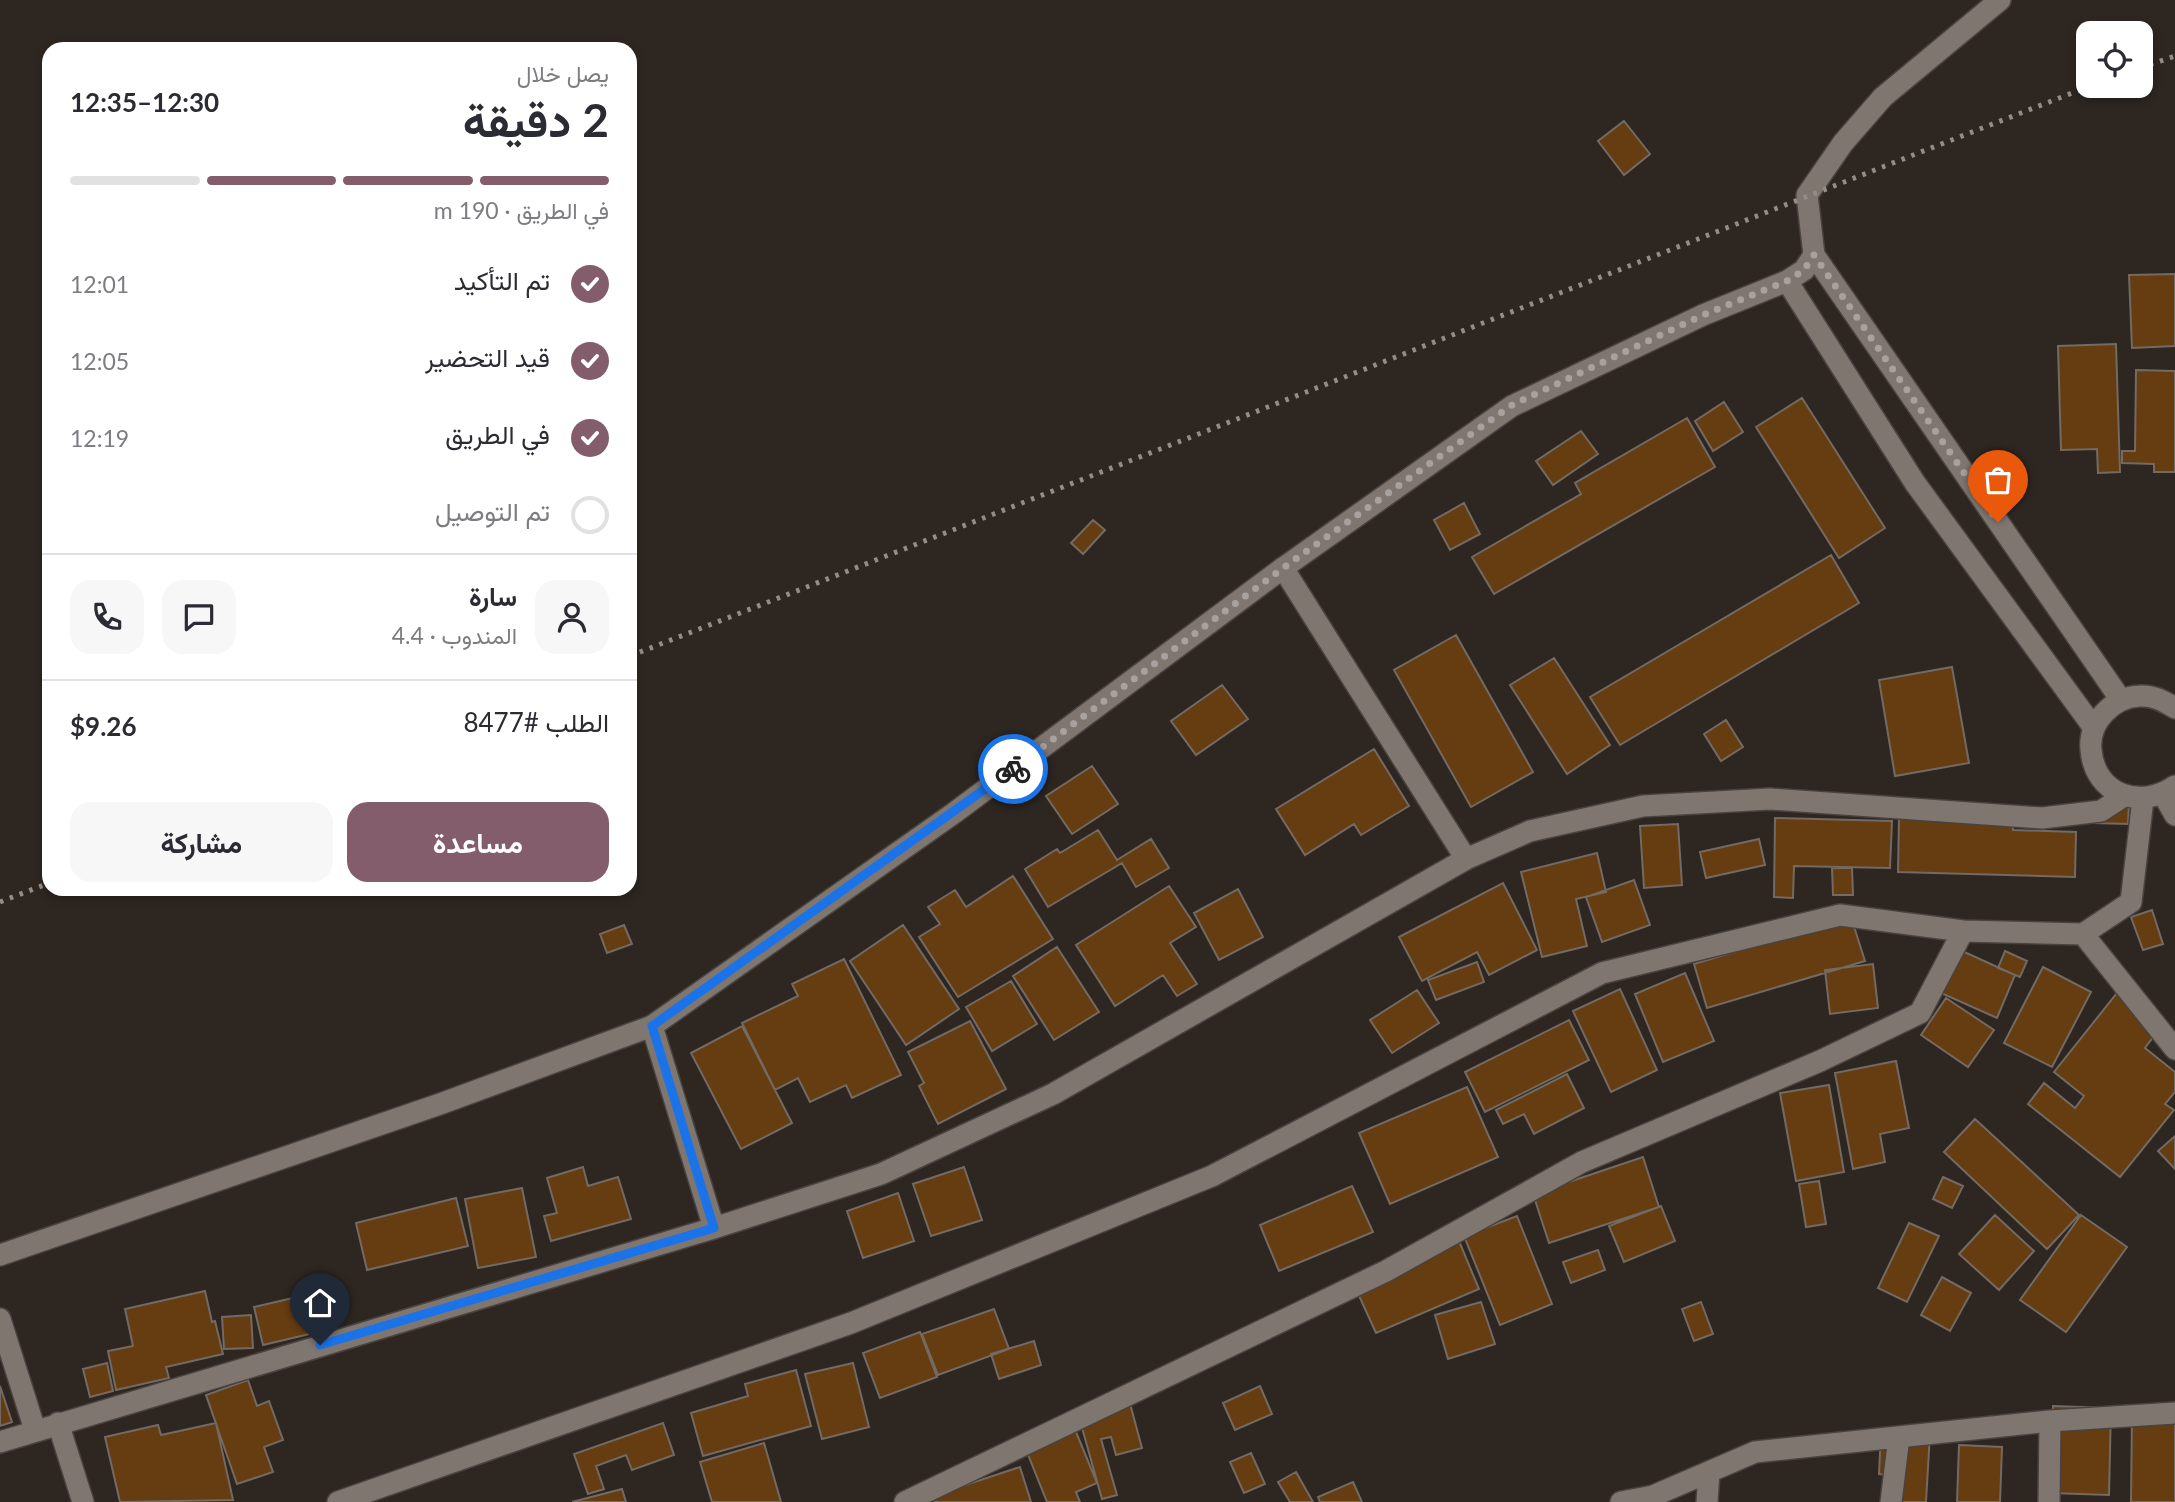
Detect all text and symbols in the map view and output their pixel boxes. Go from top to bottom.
map controls [2076,21,2153,98]
button: locate [2076,21,2153,98]
text: يصل خلال [517,59,609,87]
text: 12:30–12:35 [70,86,219,118]
text: 2 دقيقة [463,92,609,147]
text: في الطريق · 190 m [434,196,609,224]
text: تم التأكيد [454,264,550,296]
icon: check [571,265,609,303]
text: 12:01 [70,270,129,298]
text: قيد التحضير [425,341,550,373]
icon: check [571,342,609,380]
text: 12:05 [70,347,129,375]
text: في الطريق [445,418,550,450]
icon: check [571,419,609,457]
text: 12:19 [70,424,129,452]
pin [1968,450,2028,522]
icon: bag [1979,461,2017,499]
text: تم التوصيل [435,495,550,527]
button: phone [70,580,144,654]
button: chat [162,580,236,654]
text: سارة [469,580,517,612]
button: person [535,580,609,654]
text: المندوب · 4.4 [392,621,517,649]
text: الطلب #8477 [463,706,609,738]
text: $9.26 [70,710,137,742]
courier [978,734,1048,804]
icon: bike [994,750,1032,788]
button: مشاركة [70,802,333,882]
button: مساعدة [347,802,609,882]
pin [290,1273,350,1345]
icon: home [301,1284,339,1322]

